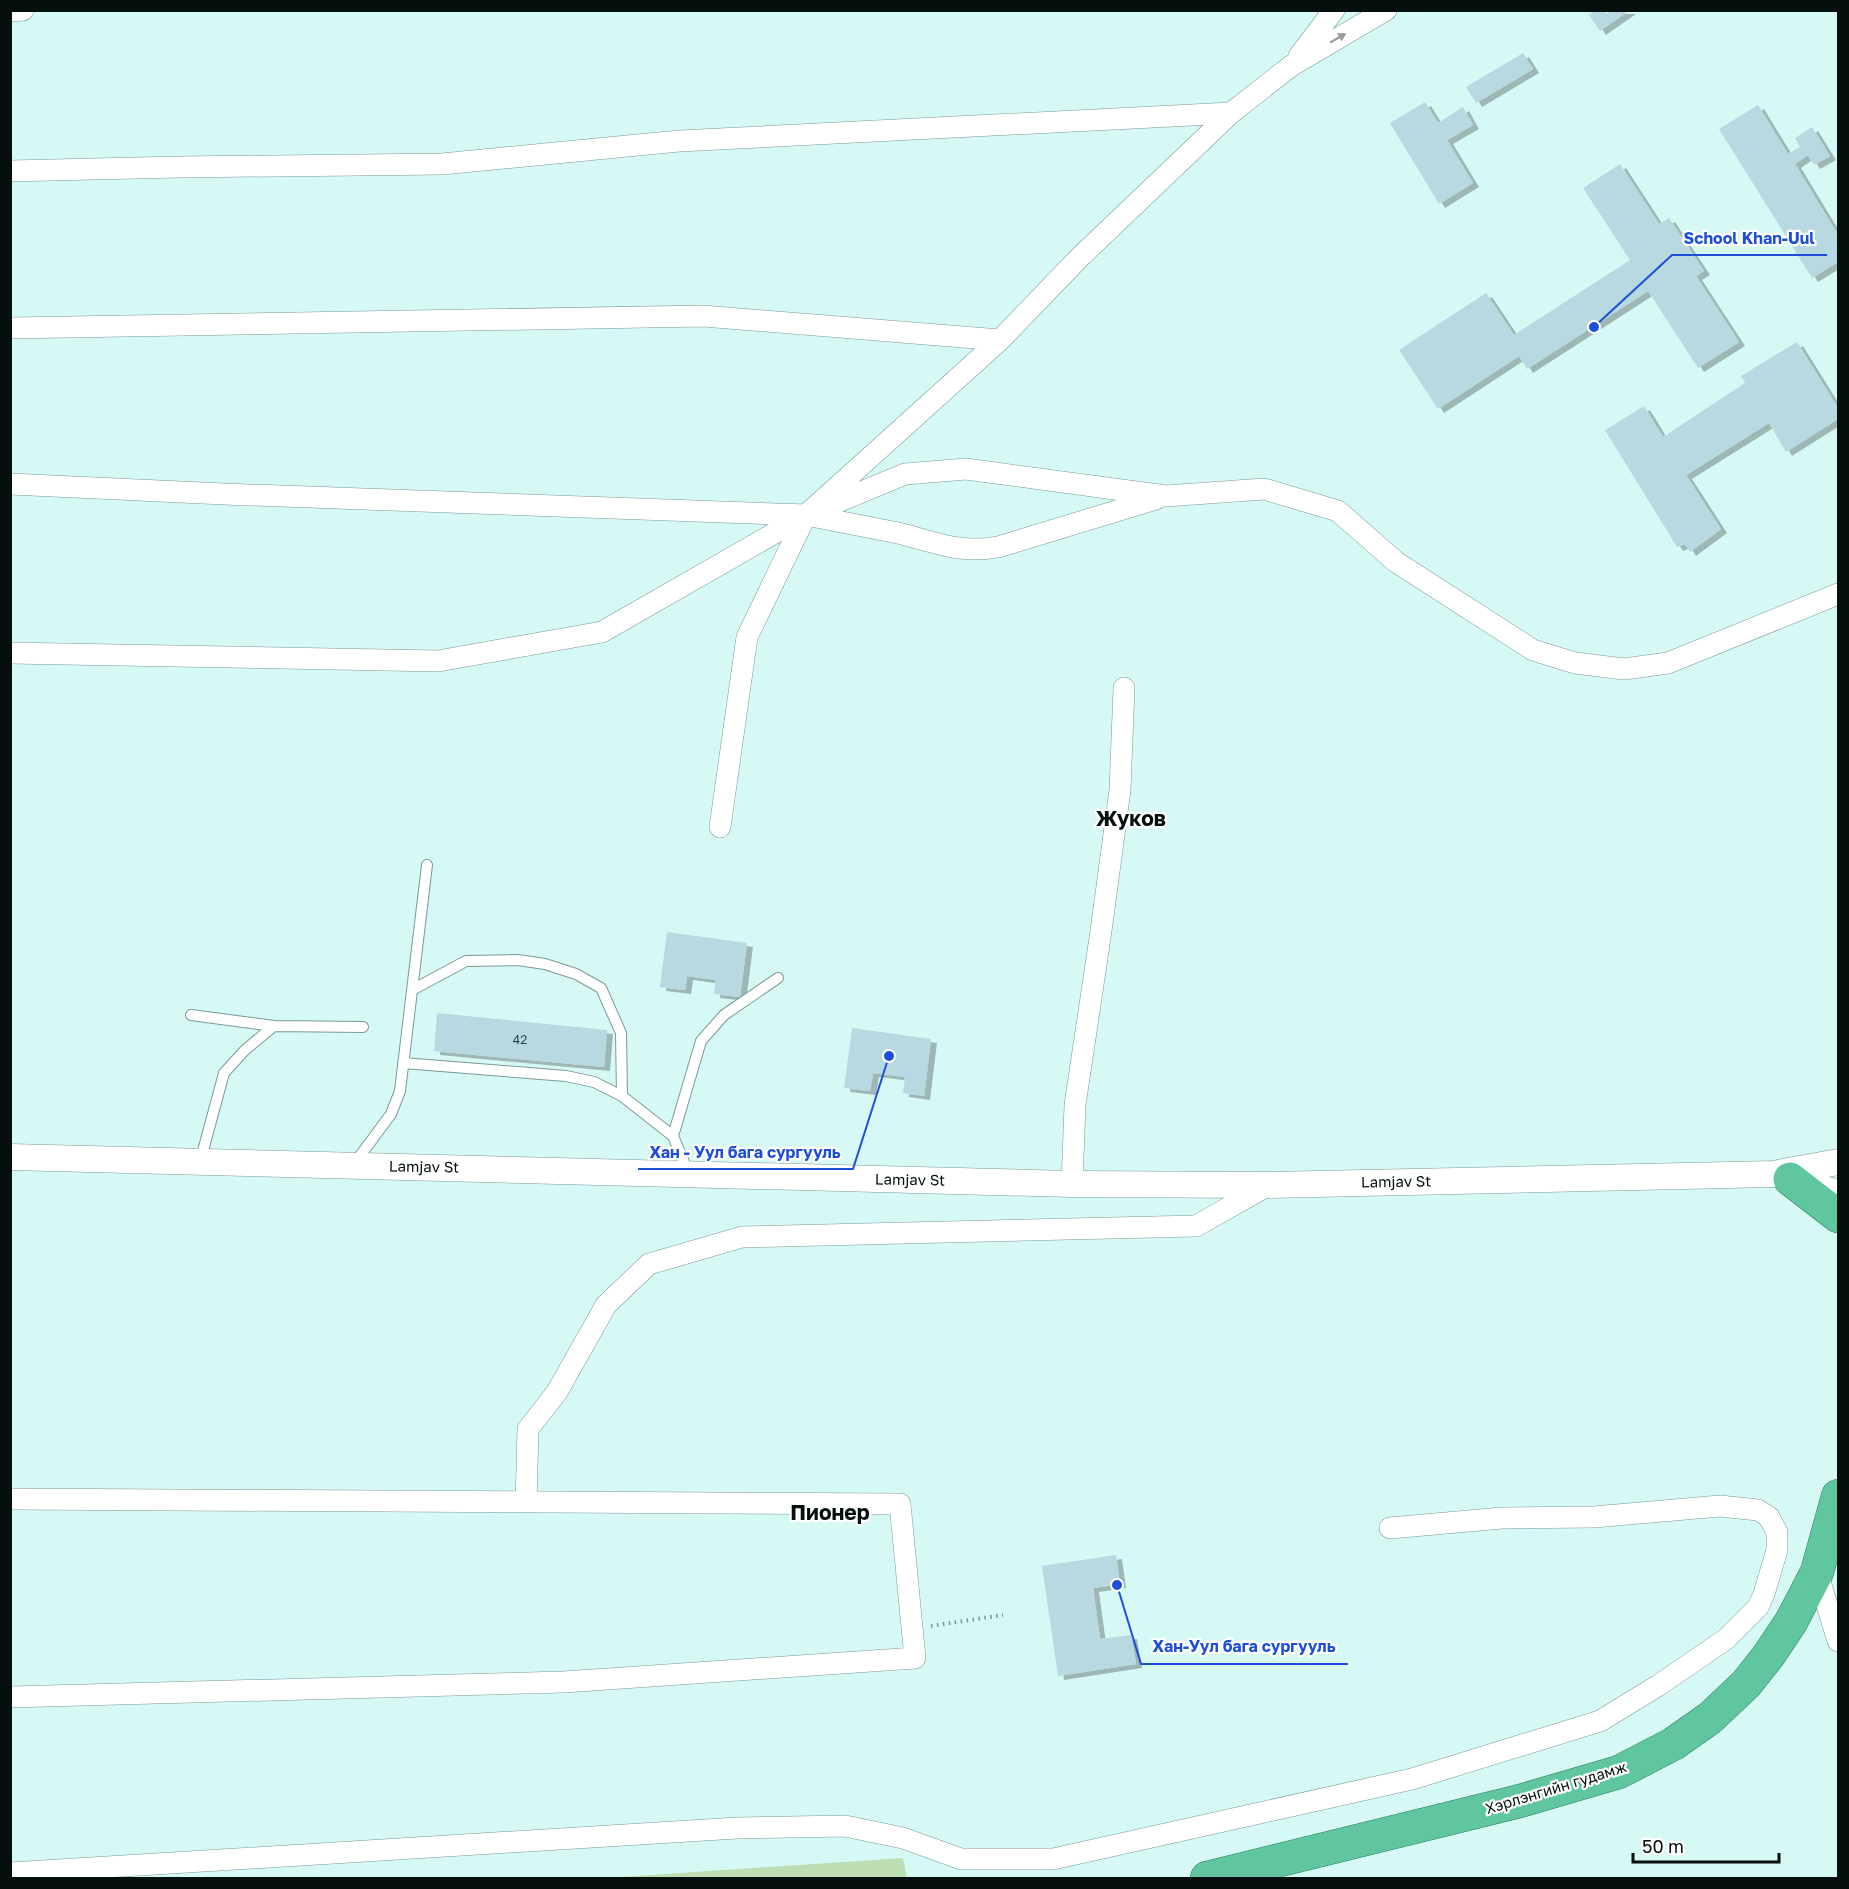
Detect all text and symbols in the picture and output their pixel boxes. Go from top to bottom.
one-way arrow [1330,33,1347,43]
callout: School Khan-Uul [1672,221,1827,255]
text: School Khan-Uul [1683,228,1815,248]
district label: Жуков [1096,805,1166,831]
house number: 42 [513,1032,527,1047]
callout: Хан - Уул бага сургууль [638,1135,853,1169]
text: Хан - Уул бага сургууль [649,1142,841,1162]
street label: Lamjav St [389,1156,459,1176]
street label: Lamjav St [875,1169,945,1189]
street label: Lamjav St [1361,1171,1431,1191]
district label: Пионер [790,1499,870,1525]
callout: Хан-Уул бага сургууль [1141,1630,1348,1664]
text: Хан-Уул бага сургууль [1153,1636,1336,1656]
street label: Хэрлэнгийн гудамж [1483,1757,1628,1817]
scale bar [1633,1826,1778,1864]
text: 50 m [1642,1835,1684,1857]

